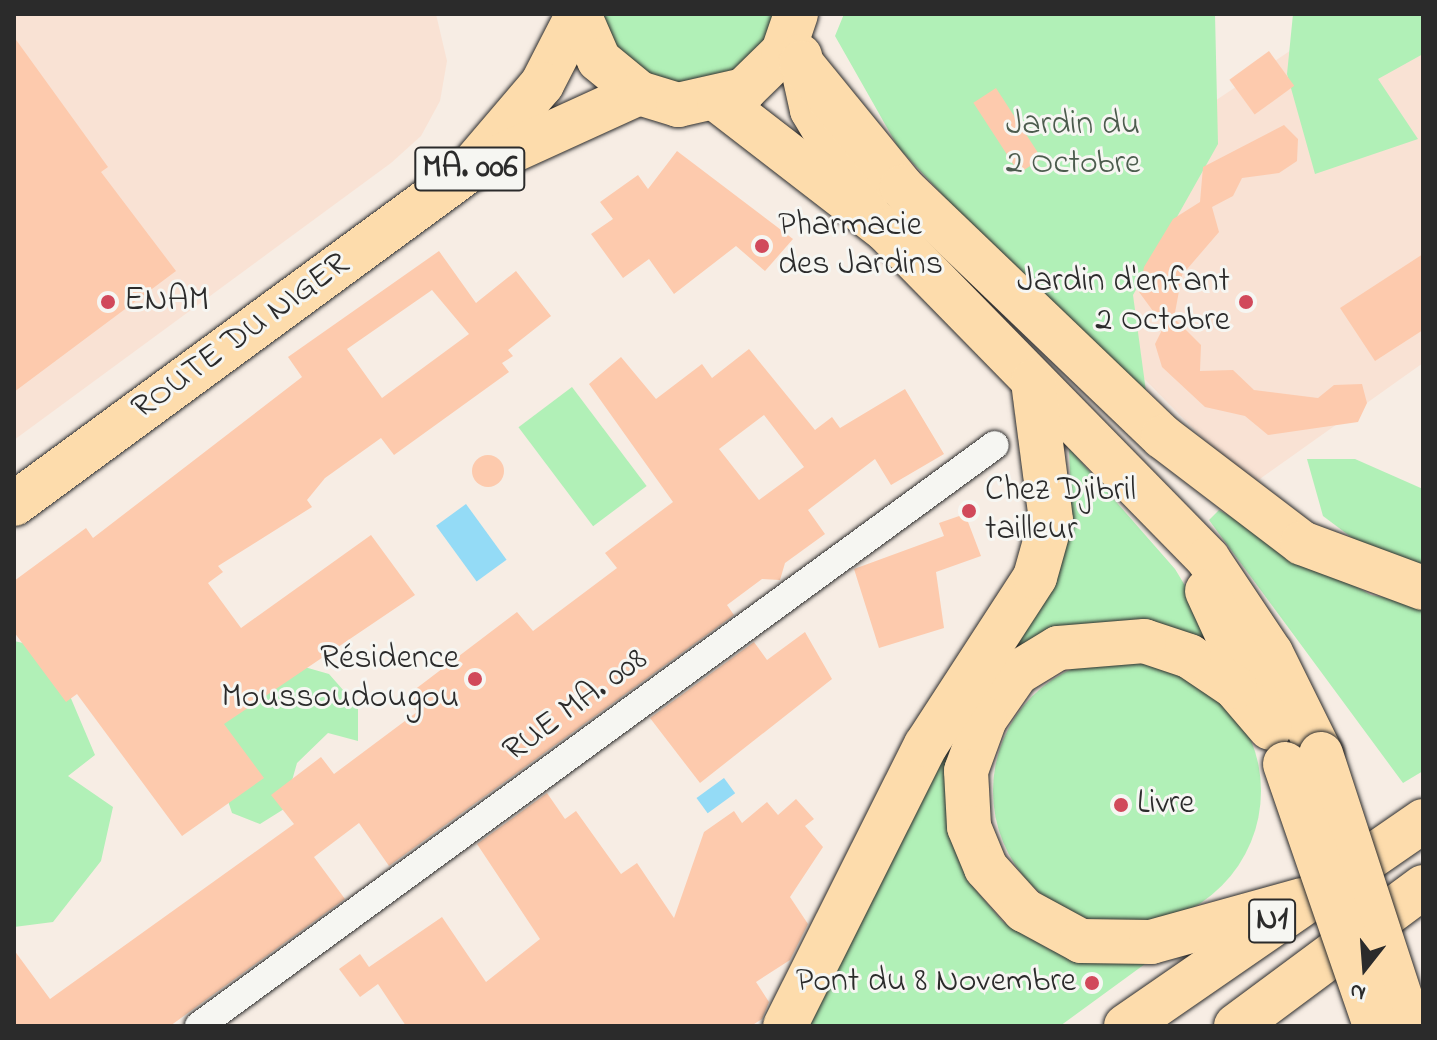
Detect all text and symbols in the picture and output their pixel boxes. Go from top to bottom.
park label: Jardin du 2 Octobre [1006,105,1140,184]
road number: MA. 006 [414,141,526,197]
place label: Pharmacie des Jardins [778,206,943,286]
marker: Pharmacie des Jardins [753,237,771,255]
street label: ROUTE DU NIGER [125,245,357,429]
place label: Jardin d'enfant 2 Octobre [1017,262,1230,342]
place label: ENAM [124,282,209,322]
marker: ENAM [99,293,117,311]
marker: Jardin d'enfant 2 Octobre [1237,293,1255,311]
place label: Chez Djibril tailleur [985,471,1136,550]
marker: Chez Djibril tailleur [960,502,978,520]
place label: Résidence Moussoudougou [221,639,459,718]
street label: RUE MA. 008 [496,640,656,772]
marker: Résidence Moussoudougou [466,670,484,688]
place label: Livre [1137,785,1195,825]
marker: Livre [1112,796,1130,814]
road number: N1 [1248,893,1296,949]
north arrow [1325,928,1405,1008]
place label: Pont du 8 Novembre [796,963,1076,1003]
text: N [1346,973,1370,1008]
marker: Pont du 8 Novembre [1083,974,1101,992]

